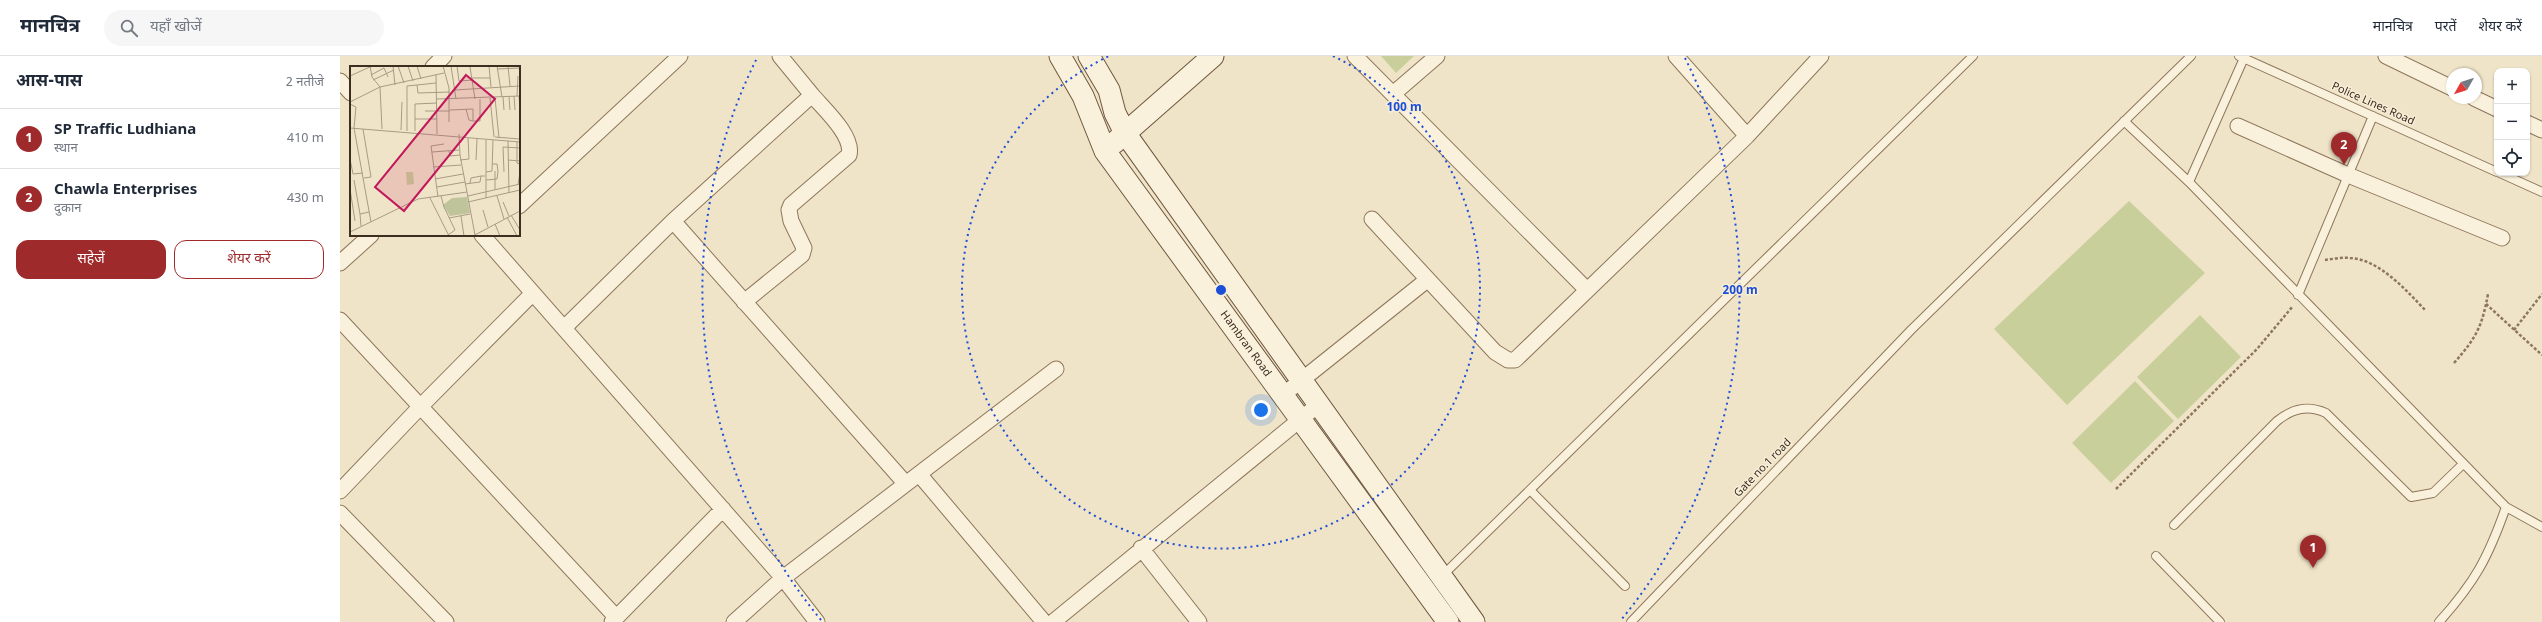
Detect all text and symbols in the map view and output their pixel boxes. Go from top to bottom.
search box [104,10,384,46]
text: मानचित्र [20,15,80,40]
icon: search [118,17,140,39]
text: यहाँ खोजें [150,18,202,37]
text: मानचित्र [2373,18,2413,37]
text: परतें [2435,18,2457,37]
text: शेयर करें [2479,18,2522,37]
inset map [350,66,520,236]
north arrow [2446,68,2482,104]
map controls [2494,68,2530,176]
button: + [2494,68,2530,104]
text: आस-पास [16,71,82,93]
text: 2 नतीजे [286,74,324,91]
street label: Police Lines Road [2329,79,2417,129]
text: 100 m [1386,100,1422,116]
button: − [2494,104,2530,140]
text: SP Traffic Ludhiana [54,121,196,140]
text: 1 [25,130,33,147]
text: 410 m [287,130,324,147]
pin: 2 [2331,132,2357,165]
text: स्थान [54,140,78,157]
button: locate [2494,140,2530,176]
text: Chawla Enterprises [54,181,197,200]
text: 2 [25,190,33,207]
text: 430 m [287,190,324,207]
text: दुकान [54,200,81,217]
button: सहेजें [16,240,166,279]
button: शेयर करें [174,240,324,279]
centre of rings [1214,283,1228,297]
text: 200 m [1722,283,1758,299]
street label: Hambran Road [1217,308,1274,380]
your location [1251,400,1271,420]
street label: Gate no.1 road [1731,436,1795,500]
pin: 1 [2300,535,2326,568]

